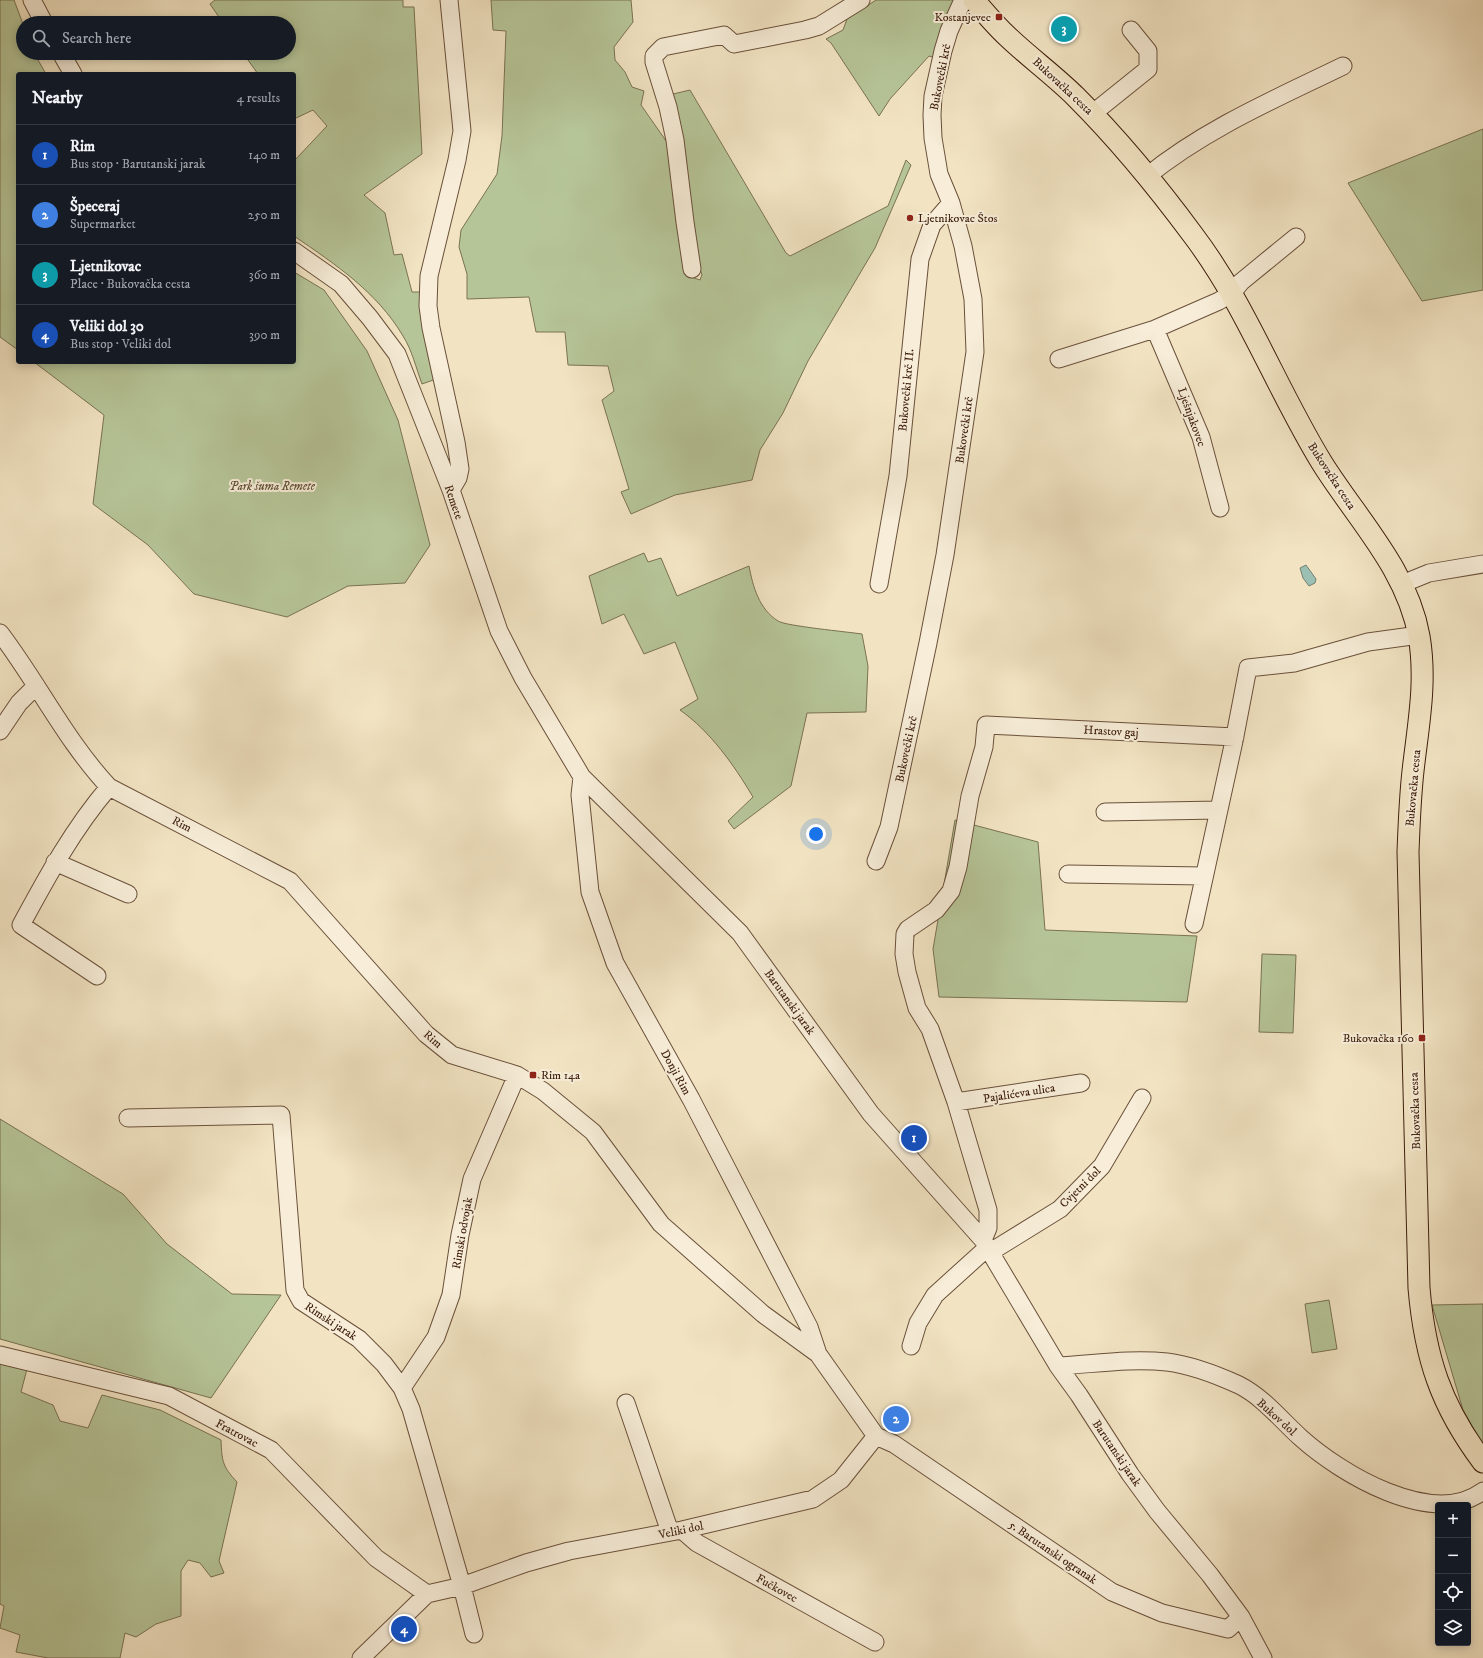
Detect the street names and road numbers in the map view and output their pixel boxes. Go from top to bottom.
street label: Bukovečki krč [927,42,954,112]
street label: Bukovačka cesta [1029,55,1097,119]
street label: Bukovečki krč II. [895,348,918,432]
street label: Lješnjakovec [1174,386,1209,449]
street label: Bukovečki krč [952,396,977,465]
street label: Bukovačka cesta [1304,440,1359,514]
street label: Remete [441,483,466,521]
street label: Bukovečki krč [892,714,921,784]
street label: Hrastov gaj [1083,723,1139,740]
street label: Bukovačka cesta [1403,748,1424,827]
street label: Rim [169,813,194,836]
street label: Barutanski jarak [761,967,818,1038]
street label: Rim [420,1027,445,1052]
street label: Donji Rim [657,1047,694,1098]
street label: Bukovačka cesta [1407,1071,1424,1150]
street label: Pajalićeva ulica [982,1080,1057,1107]
street label: Cvjetni dol [1057,1163,1104,1211]
street label: Rimski odvojak [449,1196,476,1270]
street label: Rimski jarak [302,1299,360,1344]
street label: Bukov dol [1254,1396,1300,1439]
street label: Fratrovac [213,1416,261,1451]
street label: Barutanski jarak [1089,1417,1144,1490]
street label: 5. Barutanski ogranak [1006,1517,1100,1588]
street label: Veliki dol [656,1518,705,1543]
street label: Fučkovec [753,1571,800,1606]

